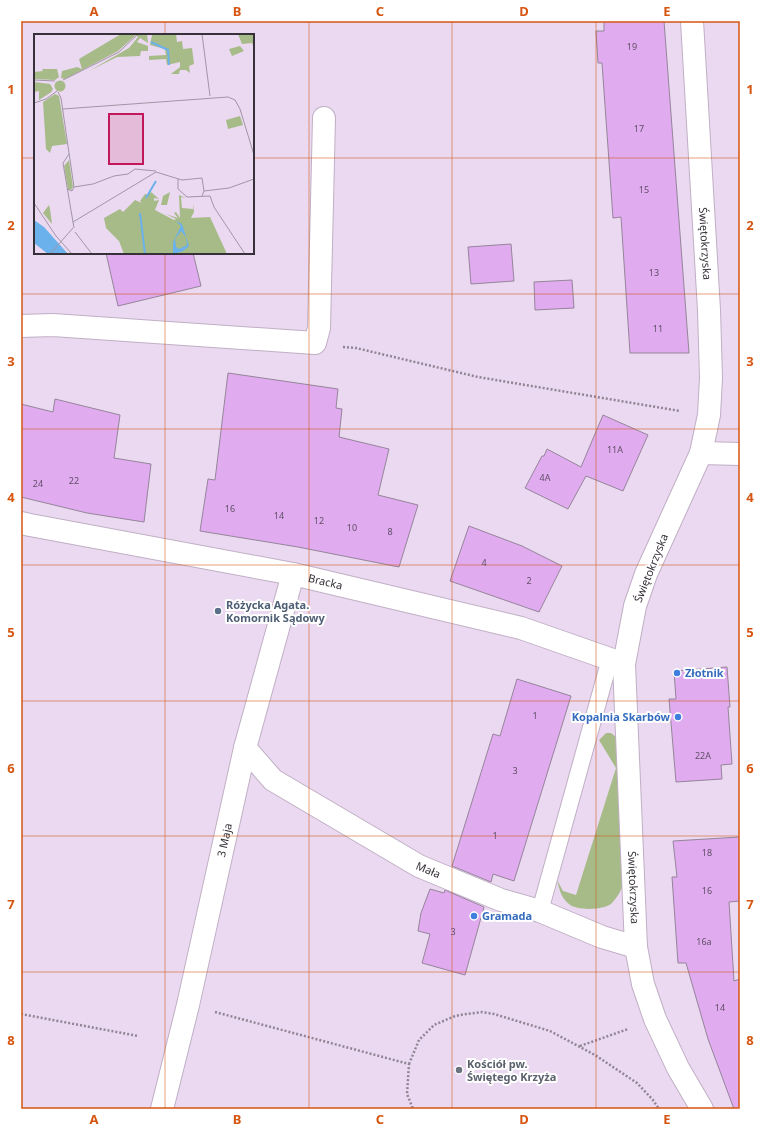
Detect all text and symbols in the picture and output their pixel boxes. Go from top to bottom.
text: A [90,2,99,20]
text: B [233,2,241,20]
text: C [376,2,384,20]
text: D [519,2,529,20]
text: E [663,2,671,20]
inset map [34,34,254,254]
house number: 19 [627,40,637,53]
text: 1 [7,80,15,98]
text: 1 [746,80,754,98]
house number: 17 [634,122,644,135]
house number: 15 [639,183,649,196]
street label: Świętokrzyska [696,207,715,280]
text: 2 [7,216,15,234]
text: 2 [746,216,754,234]
house number: 13 [649,266,659,279]
house number: 11 [653,322,663,335]
text: 3 [7,352,15,370]
text: 3 [746,352,754,370]
house number: 11A [607,443,623,456]
house number: 4A [540,471,551,484]
house number: 22 [69,474,79,487]
house number: 24 [33,477,43,490]
text: 4 [7,488,15,506]
text: 4 [746,488,754,506]
house number: 16 [225,502,235,515]
house number: 14 [274,509,284,522]
house number: 12 [314,514,324,527]
house number: 10 [347,521,357,534]
house number: 8 [387,525,393,538]
street label: Świętokrzyska [630,531,671,604]
house number: 4 [481,556,487,569]
street label: Bracka [307,570,344,593]
house number: 2 [526,574,532,587]
place label: Różycka Agata. Komornik Sądowy [226,597,325,625]
marker: Różycka Agata. Komornik Sądowy [213,606,223,616]
text: 5 [7,623,15,641]
text: 5 [746,623,754,641]
place label: Złotnik [685,665,724,680]
marker: Złotnik [672,668,682,678]
house number: 1 [532,709,538,722]
place label: Kopalnia Skarbów [572,709,671,724]
marker: Kopalnia Skarbów [673,712,683,722]
house number: 22A [695,749,711,762]
text: 6 [7,759,15,777]
text: 6 [746,759,754,777]
house number: 3 [512,764,518,777]
street label: 3 Maja [213,822,235,858]
house number: 1 [492,829,498,842]
house number: 18 [702,846,712,859]
street label: Świętokrzyska [625,851,643,924]
street label: Mała [414,858,443,881]
house number: 16 [702,884,712,897]
text: 7 [7,895,15,913]
text: 7 [746,895,754,913]
place label: Gramada [482,908,532,923]
marker: Gramada [469,911,479,921]
house number: 3 [450,925,456,938]
house number: 16a [696,935,712,948]
house number: 14 [715,1001,725,1014]
text: 8 [7,1031,15,1049]
text: 8 [746,1031,754,1049]
place label: Kościół pw. Świętego Krzyża [467,1056,556,1084]
marker: Kościół pw. Świętego Krzyża [454,1065,464,1075]
text: A [90,1110,99,1128]
text: B [233,1110,241,1128]
text: C [376,1110,384,1128]
text: D [519,1110,529,1128]
text: E [663,1110,671,1128]

